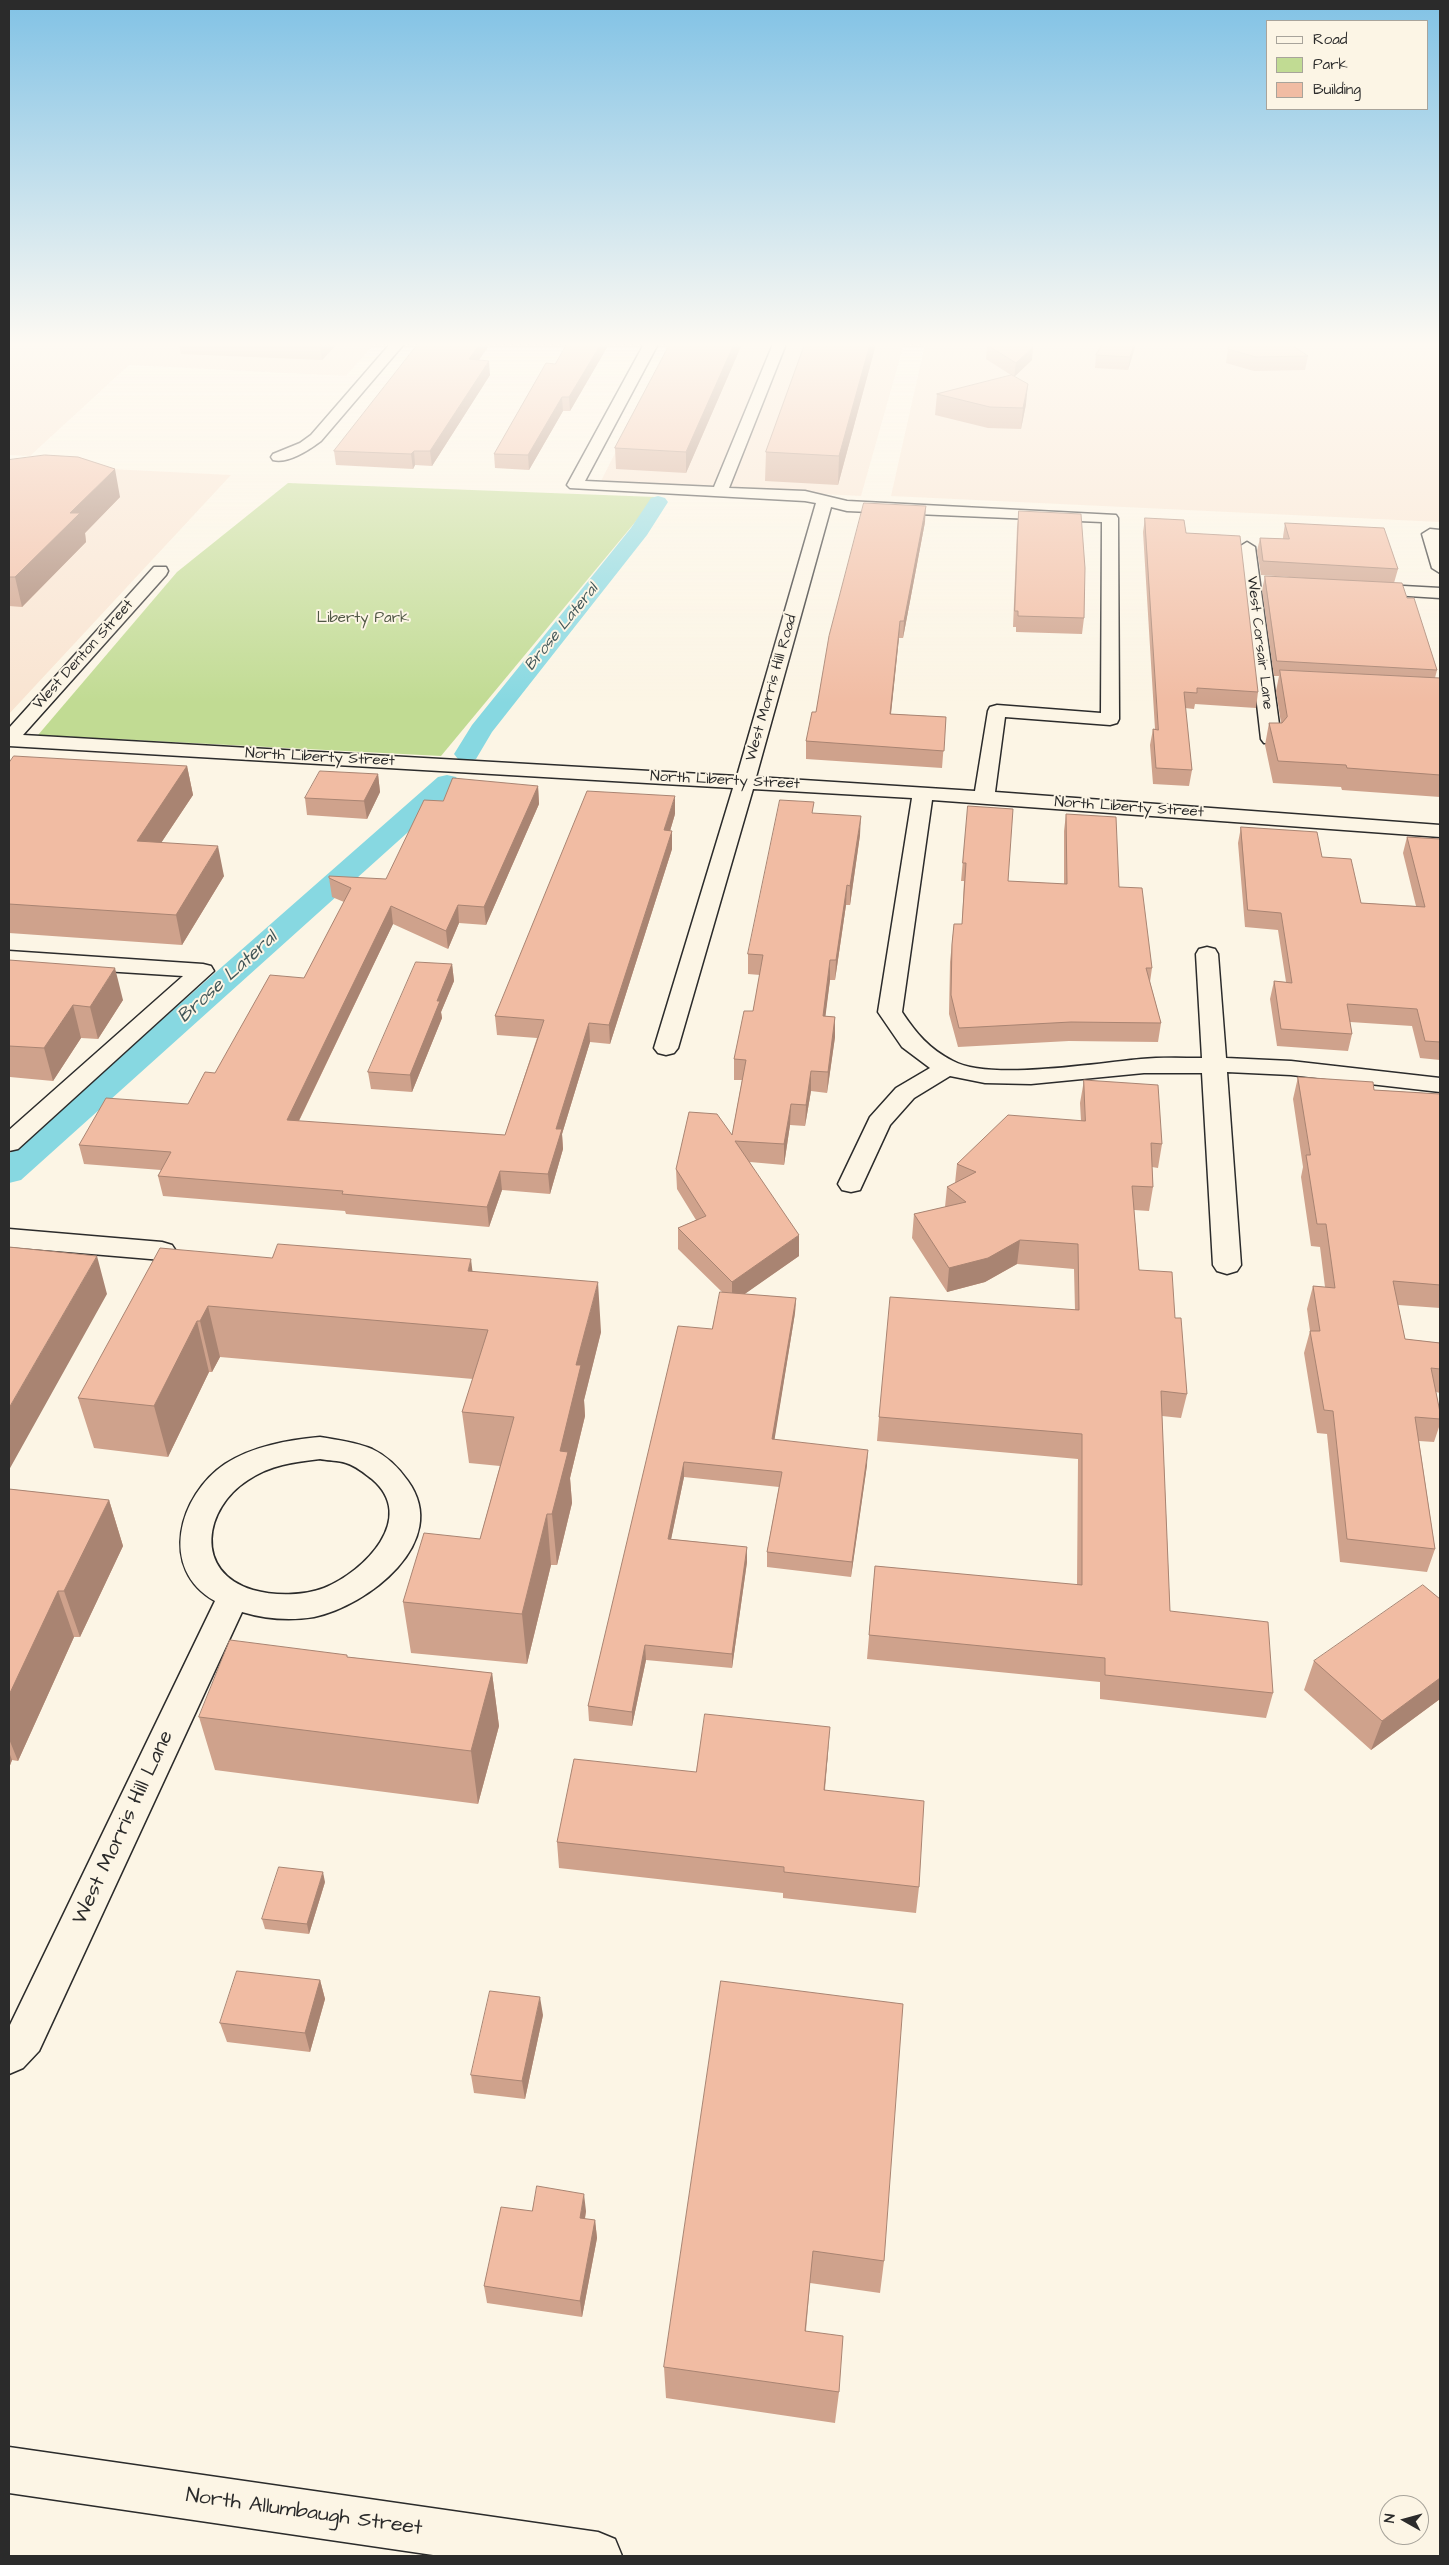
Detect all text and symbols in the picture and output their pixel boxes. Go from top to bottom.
legend [1266,20,1429,110]
text: Road [1313,29,1347,50]
text: Park [1313,54,1348,75]
text: Building [1313,79,1361,100]
street label: West Corsair Lane [1242,575,1276,711]
water label: Brose Lateral [521,581,603,675]
street label: West Denton Street [30,596,138,714]
park label: Liberty Park [317,610,409,628]
street label: West Morris Hill Road [742,613,802,763]
street label: North Liberty Street [245,745,395,771]
street label: North Liberty Street [650,768,800,794]
street label: North Liberty Street [1054,794,1204,822]
water label: Brose Lateral [174,927,282,1029]
street label: West Morris Hill Lane [68,1727,180,1929]
street label: North Allumbaugh Street [184,2484,424,2542]
north arrow [1379,2495,1429,2545]
text: N [1380,2513,1401,2524]

